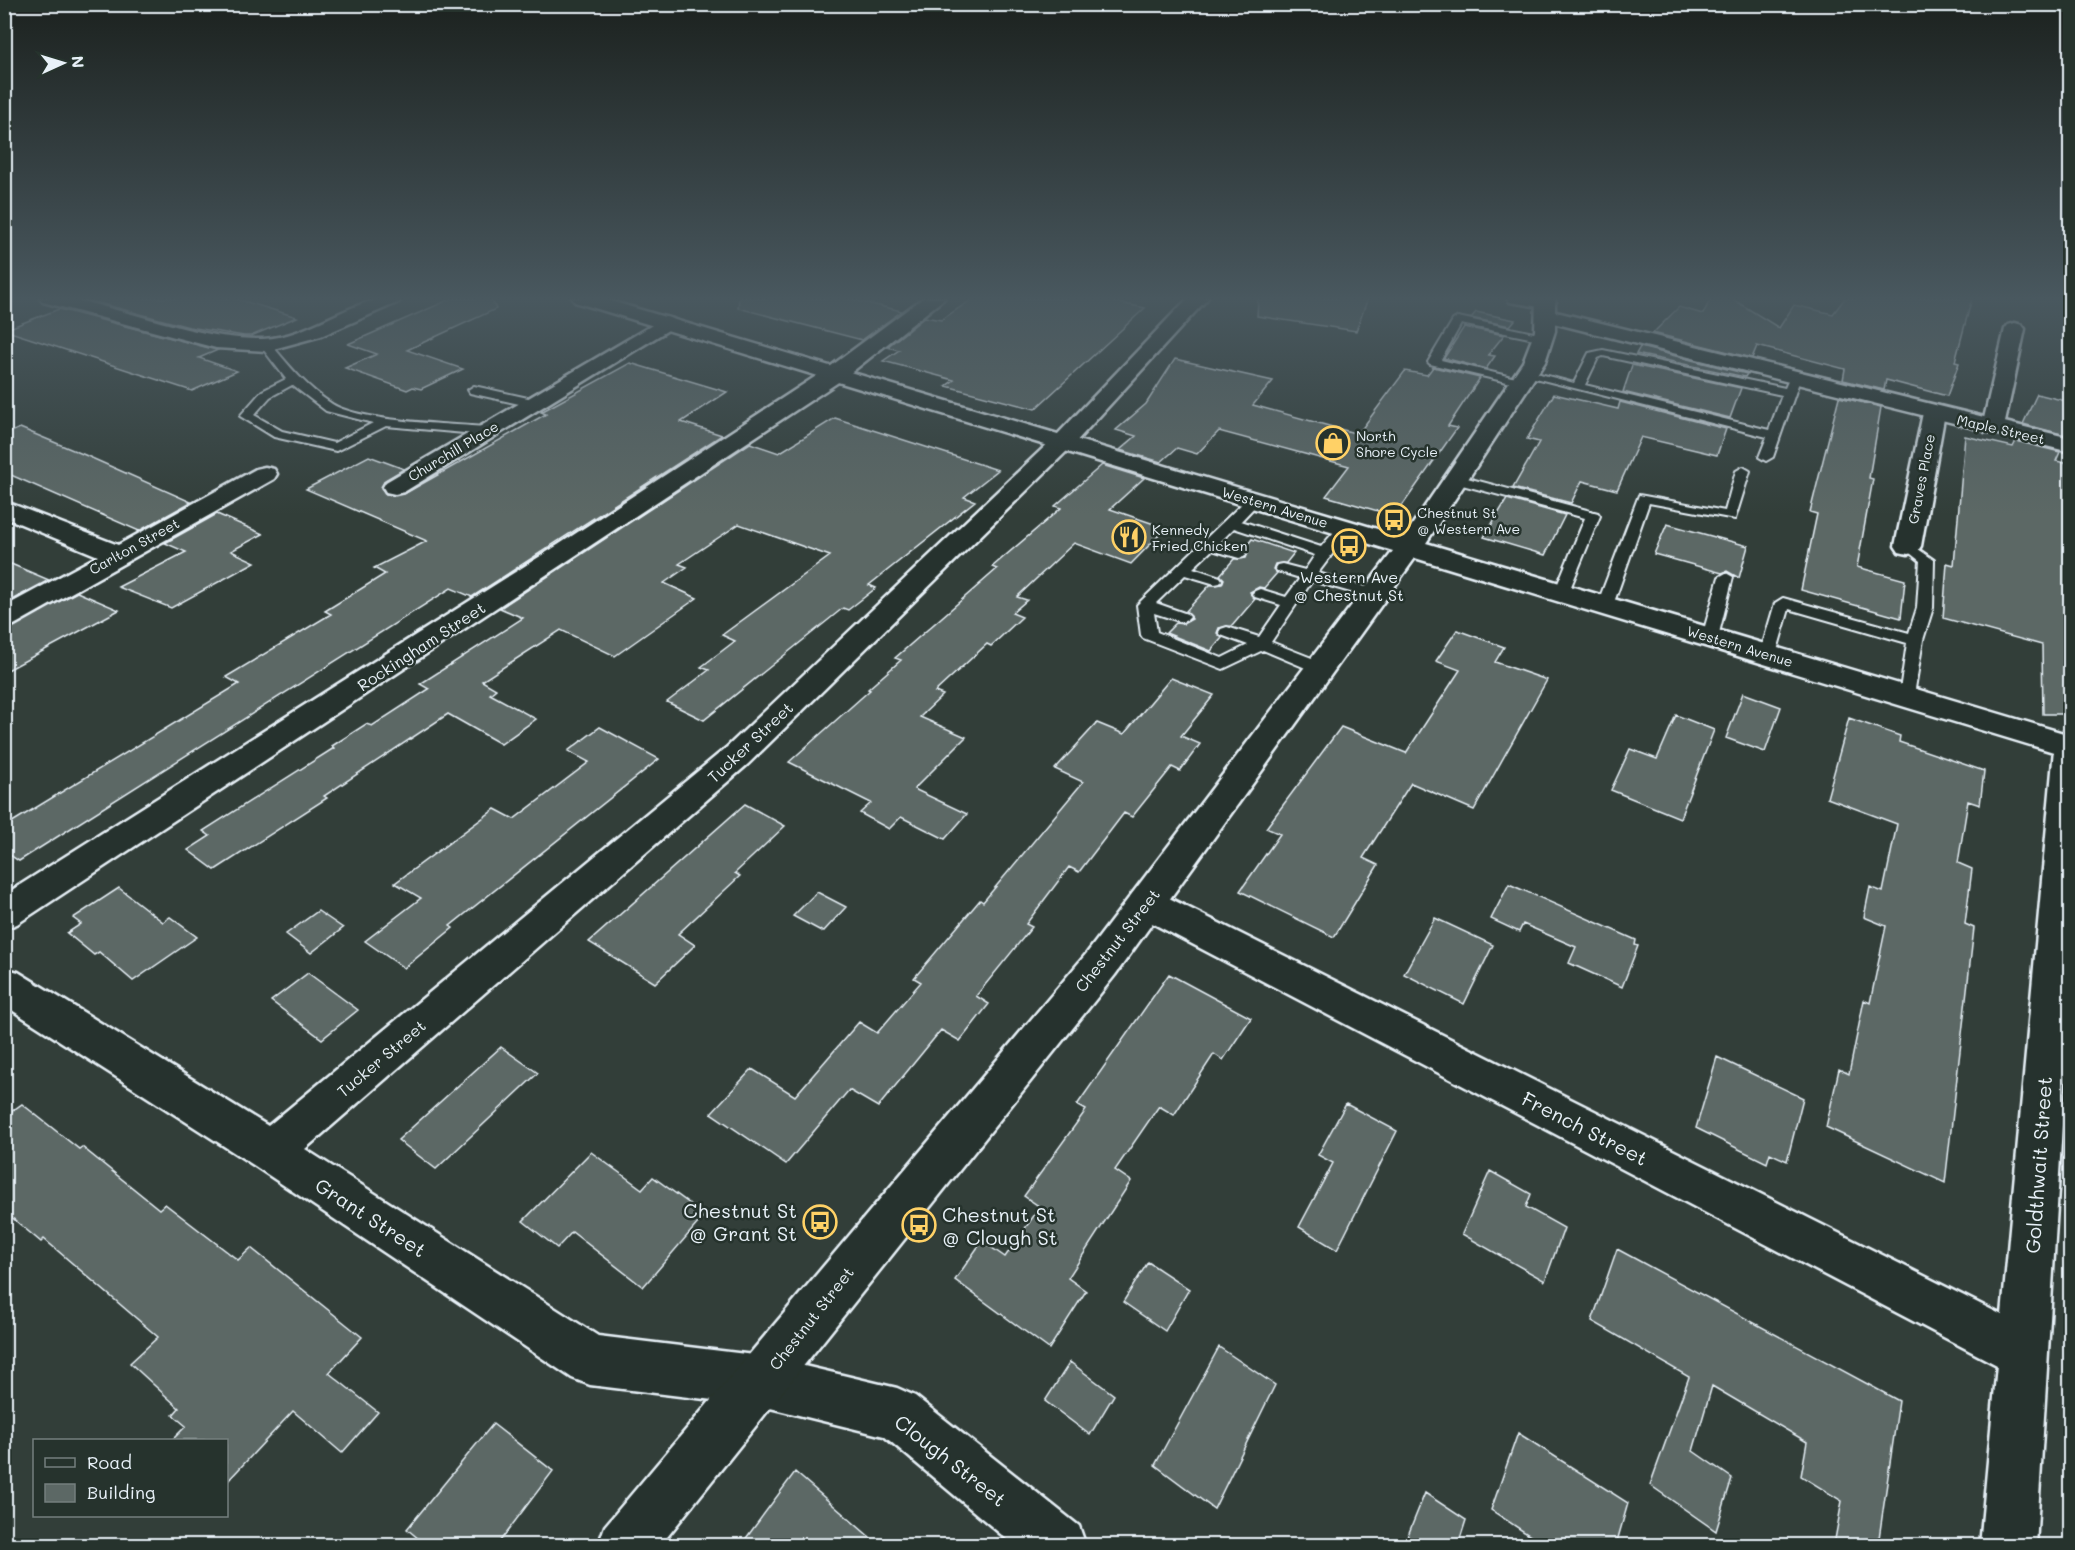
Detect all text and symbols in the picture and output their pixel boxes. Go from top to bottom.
north arrow [33,33,93,93]
text: N [68,55,89,69]
street label: Maple Street [1955,410,2047,448]
street label: Churchill Place [404,417,502,485]
shop icon: North Shore Cycle [1315,425,1351,461]
place label: North Shore Cycle [1356,426,1438,461]
street label: Graves Place [1903,432,1939,526]
street label: Western Avenue [1219,482,1331,532]
bus stop icon: Chestnut St @ Western Ave [1376,502,1412,538]
place label: Chestnut St @ Western Ave [1417,503,1520,538]
street label: Carlton Street [85,513,183,579]
restaurant icon: Kennedy Fried Chicken [1111,519,1147,555]
place label: Kennedy Fried Chicken [1152,520,1247,555]
bus stop icon: Western Ave @ Chestnut St [1331,528,1367,564]
place label: Western Ave @ Chestnut St [1294,566,1404,605]
street label: Rockingham Street [353,597,489,695]
street label: Western Avenue [1684,621,1796,671]
street label: Tucker Street [703,697,797,787]
street label: Chestnut Street [1070,884,1164,996]
street label: Tucker Street [332,1015,430,1101]
street label: Goldthwait Street [2019,1076,2057,1254]
street label: French Street [1518,1085,1652,1171]
street label: Grant Street [311,1171,431,1263]
place label: Chestnut St @ Grant St [683,1197,797,1246]
place label: Chestnut St @ Clough St [942,1201,1058,1250]
bus stop icon: Chestnut St @ Grant St [802,1204,838,1240]
bus stop icon: Chestnut St @ Clough St [901,1207,937,1243]
street label: Chestnut Street [764,1262,858,1374]
street label: Clough Street [890,1408,1012,1512]
legend [33,1439,228,1517]
text: Road [87,1450,132,1474]
text: Building [87,1480,155,1504]

